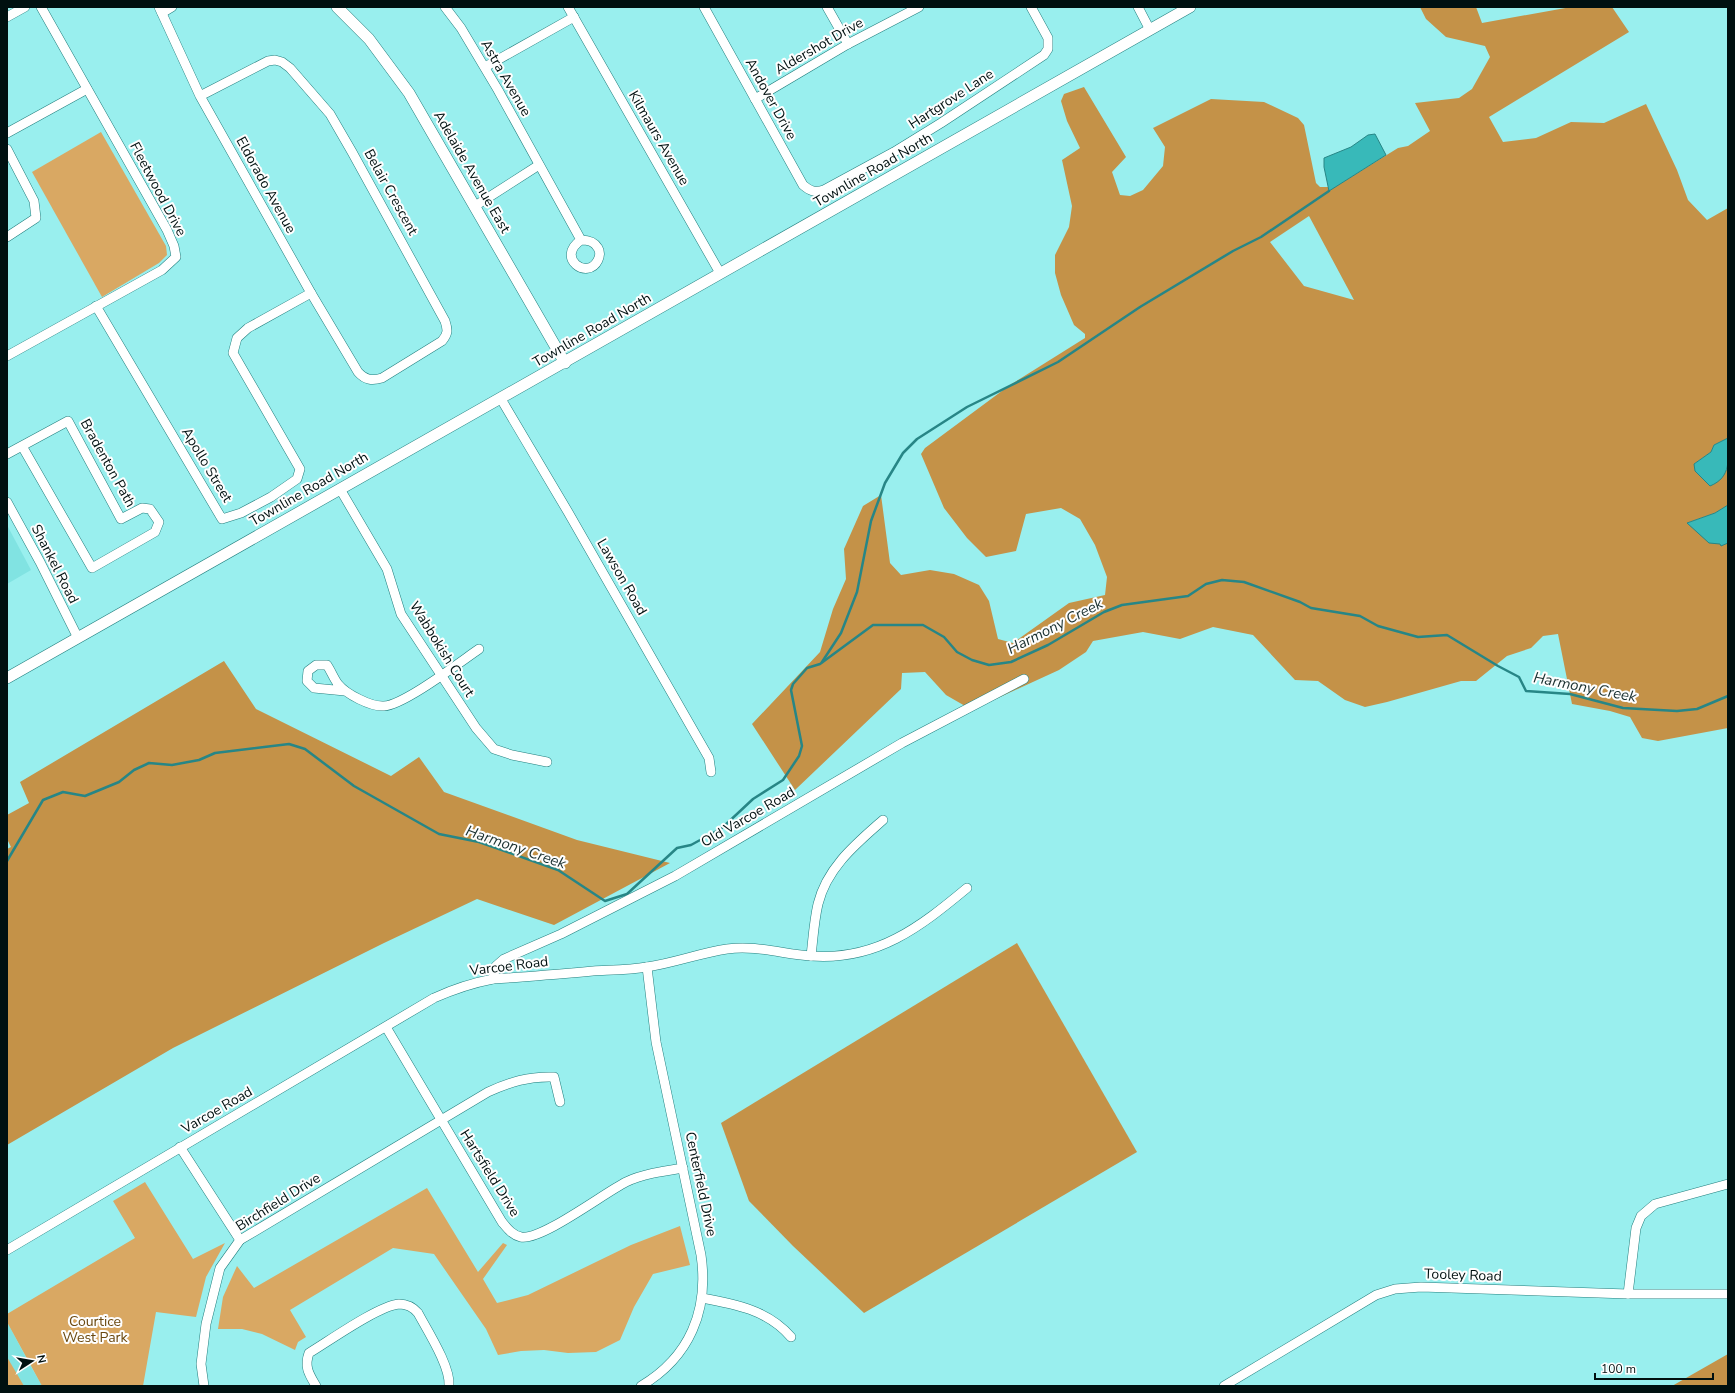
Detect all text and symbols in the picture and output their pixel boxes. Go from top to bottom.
street label: Aldershot Drive [771,13,867,79]
street label: Astra Avenue [476,36,536,120]
street label: Andover Drive [741,55,801,143]
street label: Hartgrove Lane [905,64,997,134]
street label: Kilmaurs Avenue [624,87,694,189]
street label: Adelaide Avenue East [429,107,515,237]
street label: Townline Road North [810,128,936,212]
street label: Eldorado Avenue [232,133,300,237]
street label: Fleetwood Drive [125,139,191,239]
street label: Belair Crescent [360,146,423,238]
street label: Townline Road North [529,288,655,372]
street label: Bradenton Path [76,415,140,511]
street label: Apollo Street [177,424,237,506]
street label: Townline Road North [246,447,372,531]
street label: Shankel Road [27,521,83,607]
street label: Lawson Road [592,535,652,619]
water label: Harmony Creek [1004,593,1107,659]
street label: Wabbokish Court [405,598,479,701]
water label: Harmony Creek [1532,667,1639,707]
street label: Old Varcoe Road [698,782,798,852]
water label: Harmony Creek [463,820,569,874]
street label: Varcoe Road [468,952,549,980]
street label: Varcoe Road [177,1082,256,1138]
street label: Hartsfield Drive [456,1126,524,1220]
street label: Centerfield Drive [681,1130,721,1238]
street label: Birchfield Drive [232,1168,324,1236]
street label: Tooley Road [1424,1264,1502,1286]
park label: Courtice West Park [62,1312,129,1347]
north arrow [12,1341,52,1381]
text: N [33,1353,49,1365]
scale bar [1595,1355,1713,1381]
text: 100 m [1601,1361,1636,1377]

